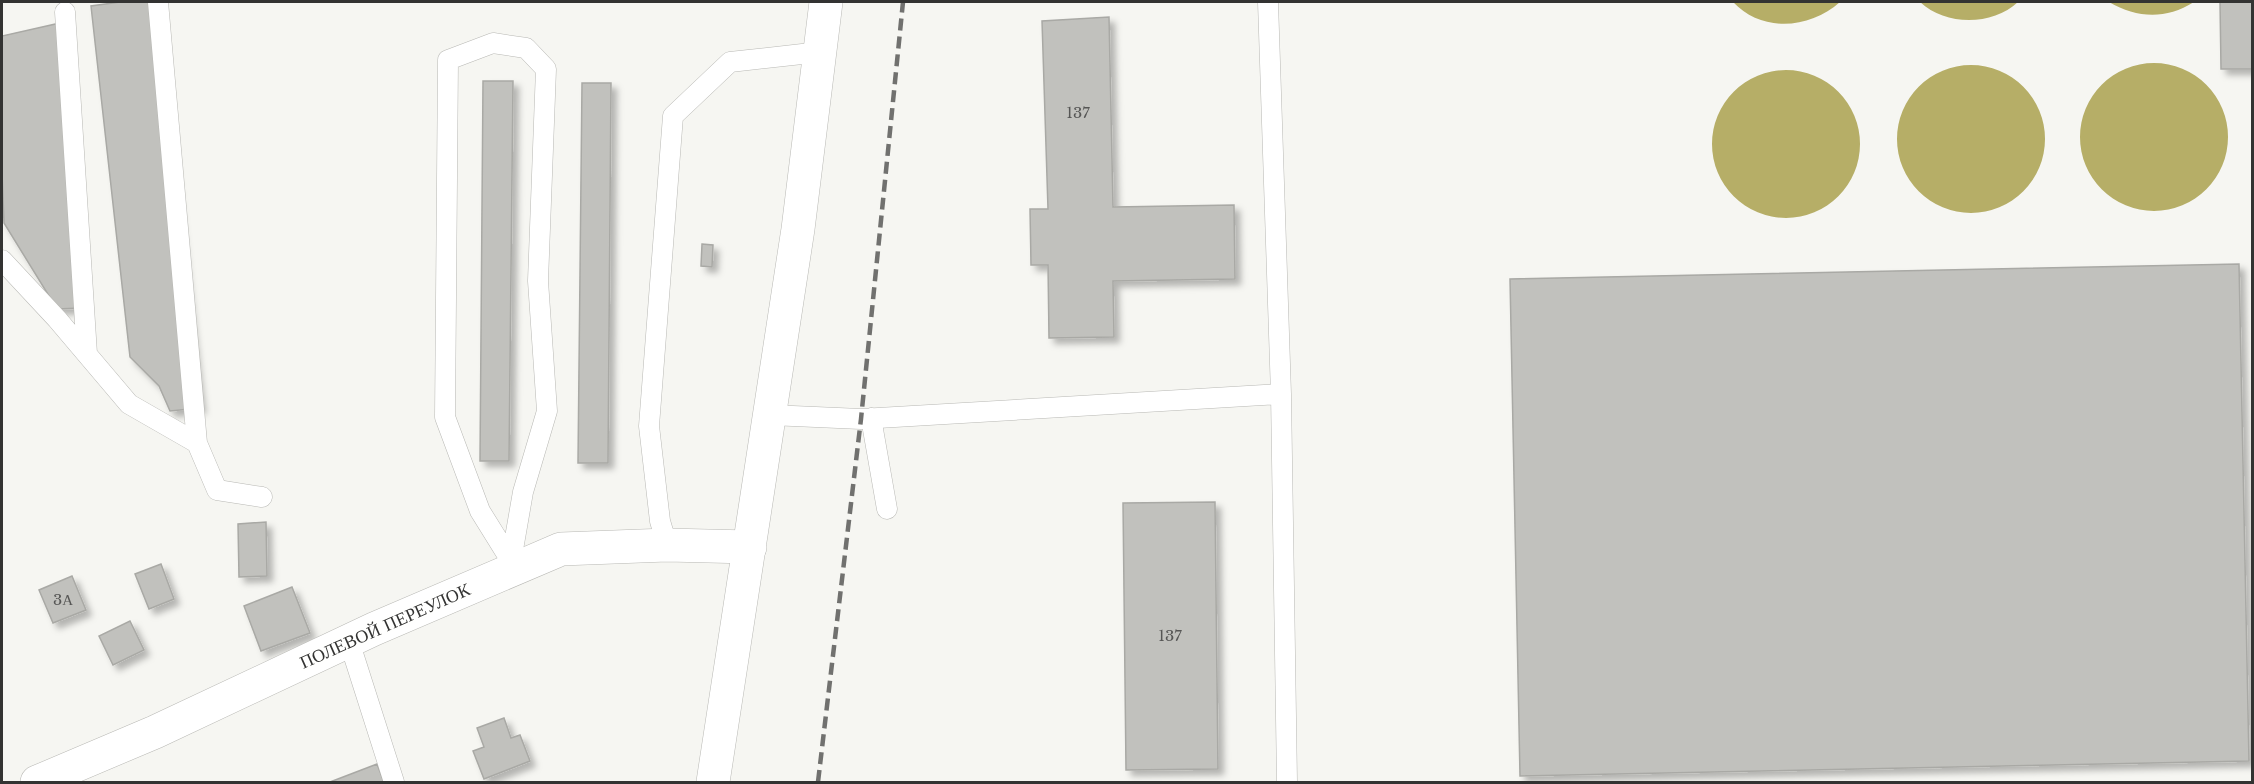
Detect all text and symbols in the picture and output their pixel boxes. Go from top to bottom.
house number: 137 [1066,103,1090,122]
street label: ПОЛЕВОЙ ПЕРЕУЛОК [296,578,475,674]
house number: 3А [53,590,73,609]
house number: 137 [1158,626,1182,645]

